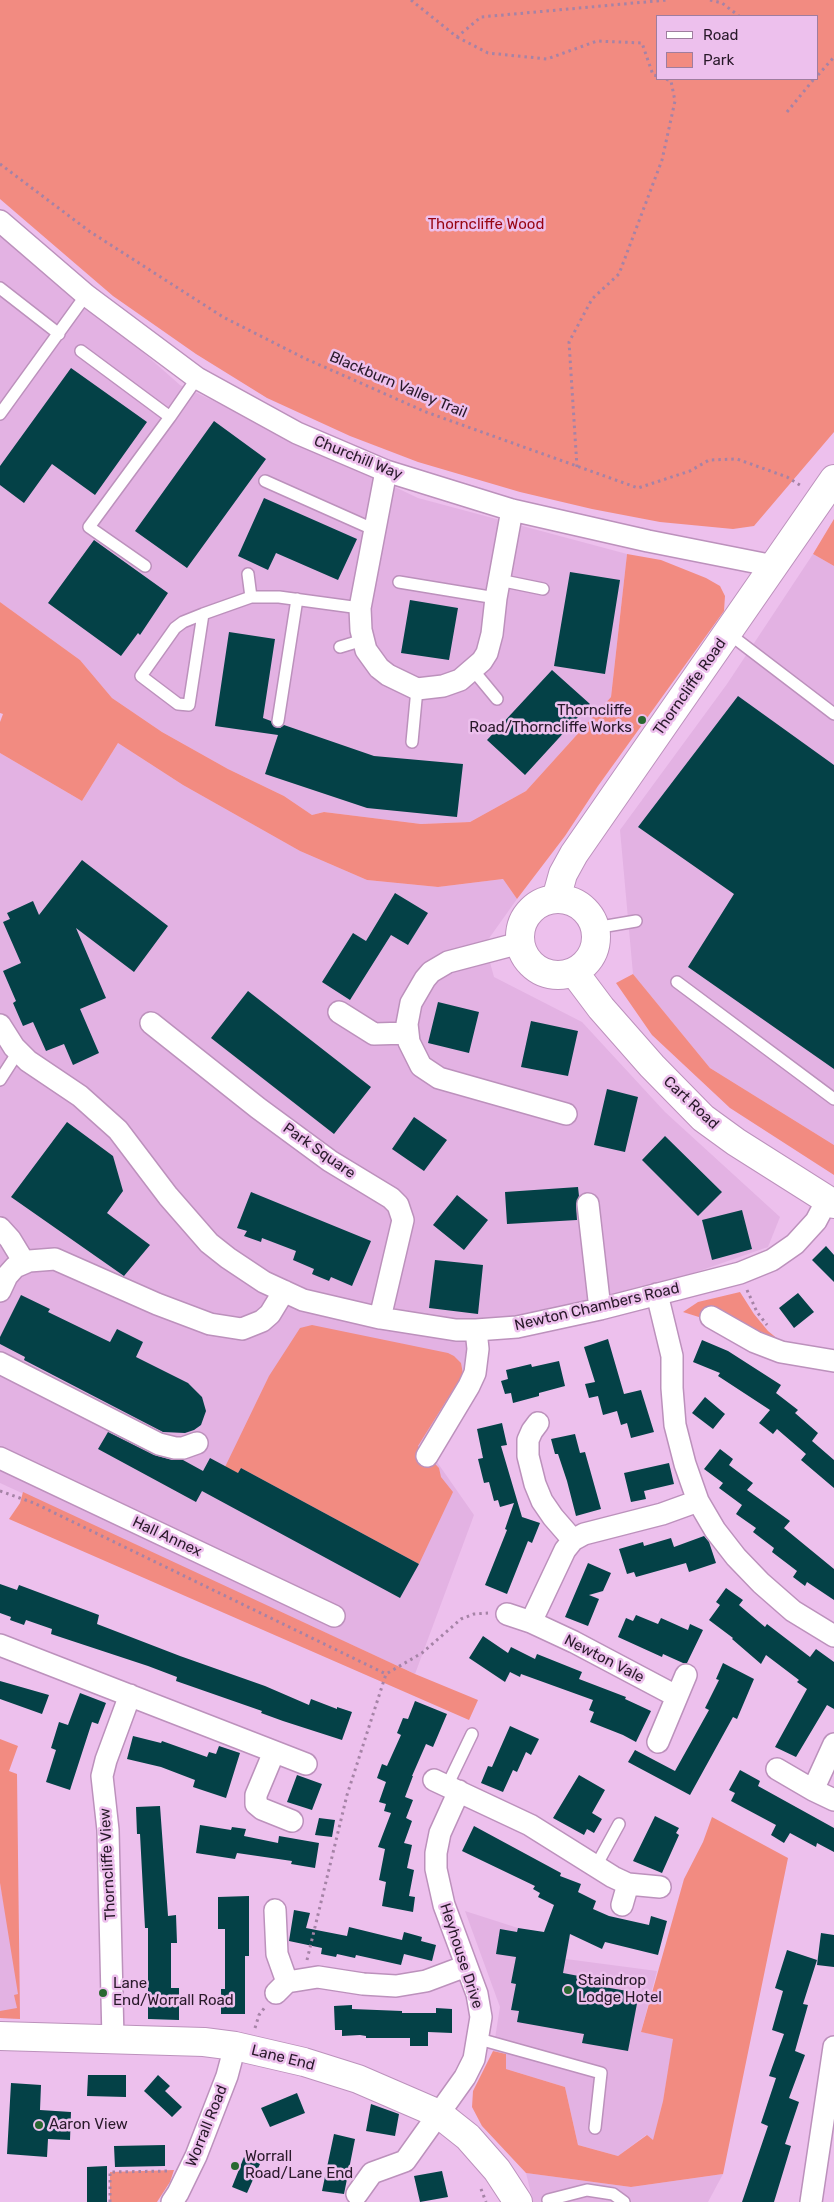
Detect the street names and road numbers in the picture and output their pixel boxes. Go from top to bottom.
street label: Blackburn Valley Trail [327,348,469,422]
street label: Churchill Way [311,432,405,484]
street label: Thorncliffe Road [650,635,730,739]
street label: Cart Road [660,1073,722,1133]
street label: Park Square [279,1119,359,1183]
street label: Newton Chambers Road [513,1279,681,1335]
street label: Hall Annex [129,1513,205,1561]
street label: Newton Vale [561,1631,647,1687]
street label: Thorncliffe View [96,1807,120,1921]
street label: Heyhouse Drive [435,1901,487,2011]
street label: Lane End [249,2041,317,2075]
street label: Worrall Road [182,2083,232,2169]

